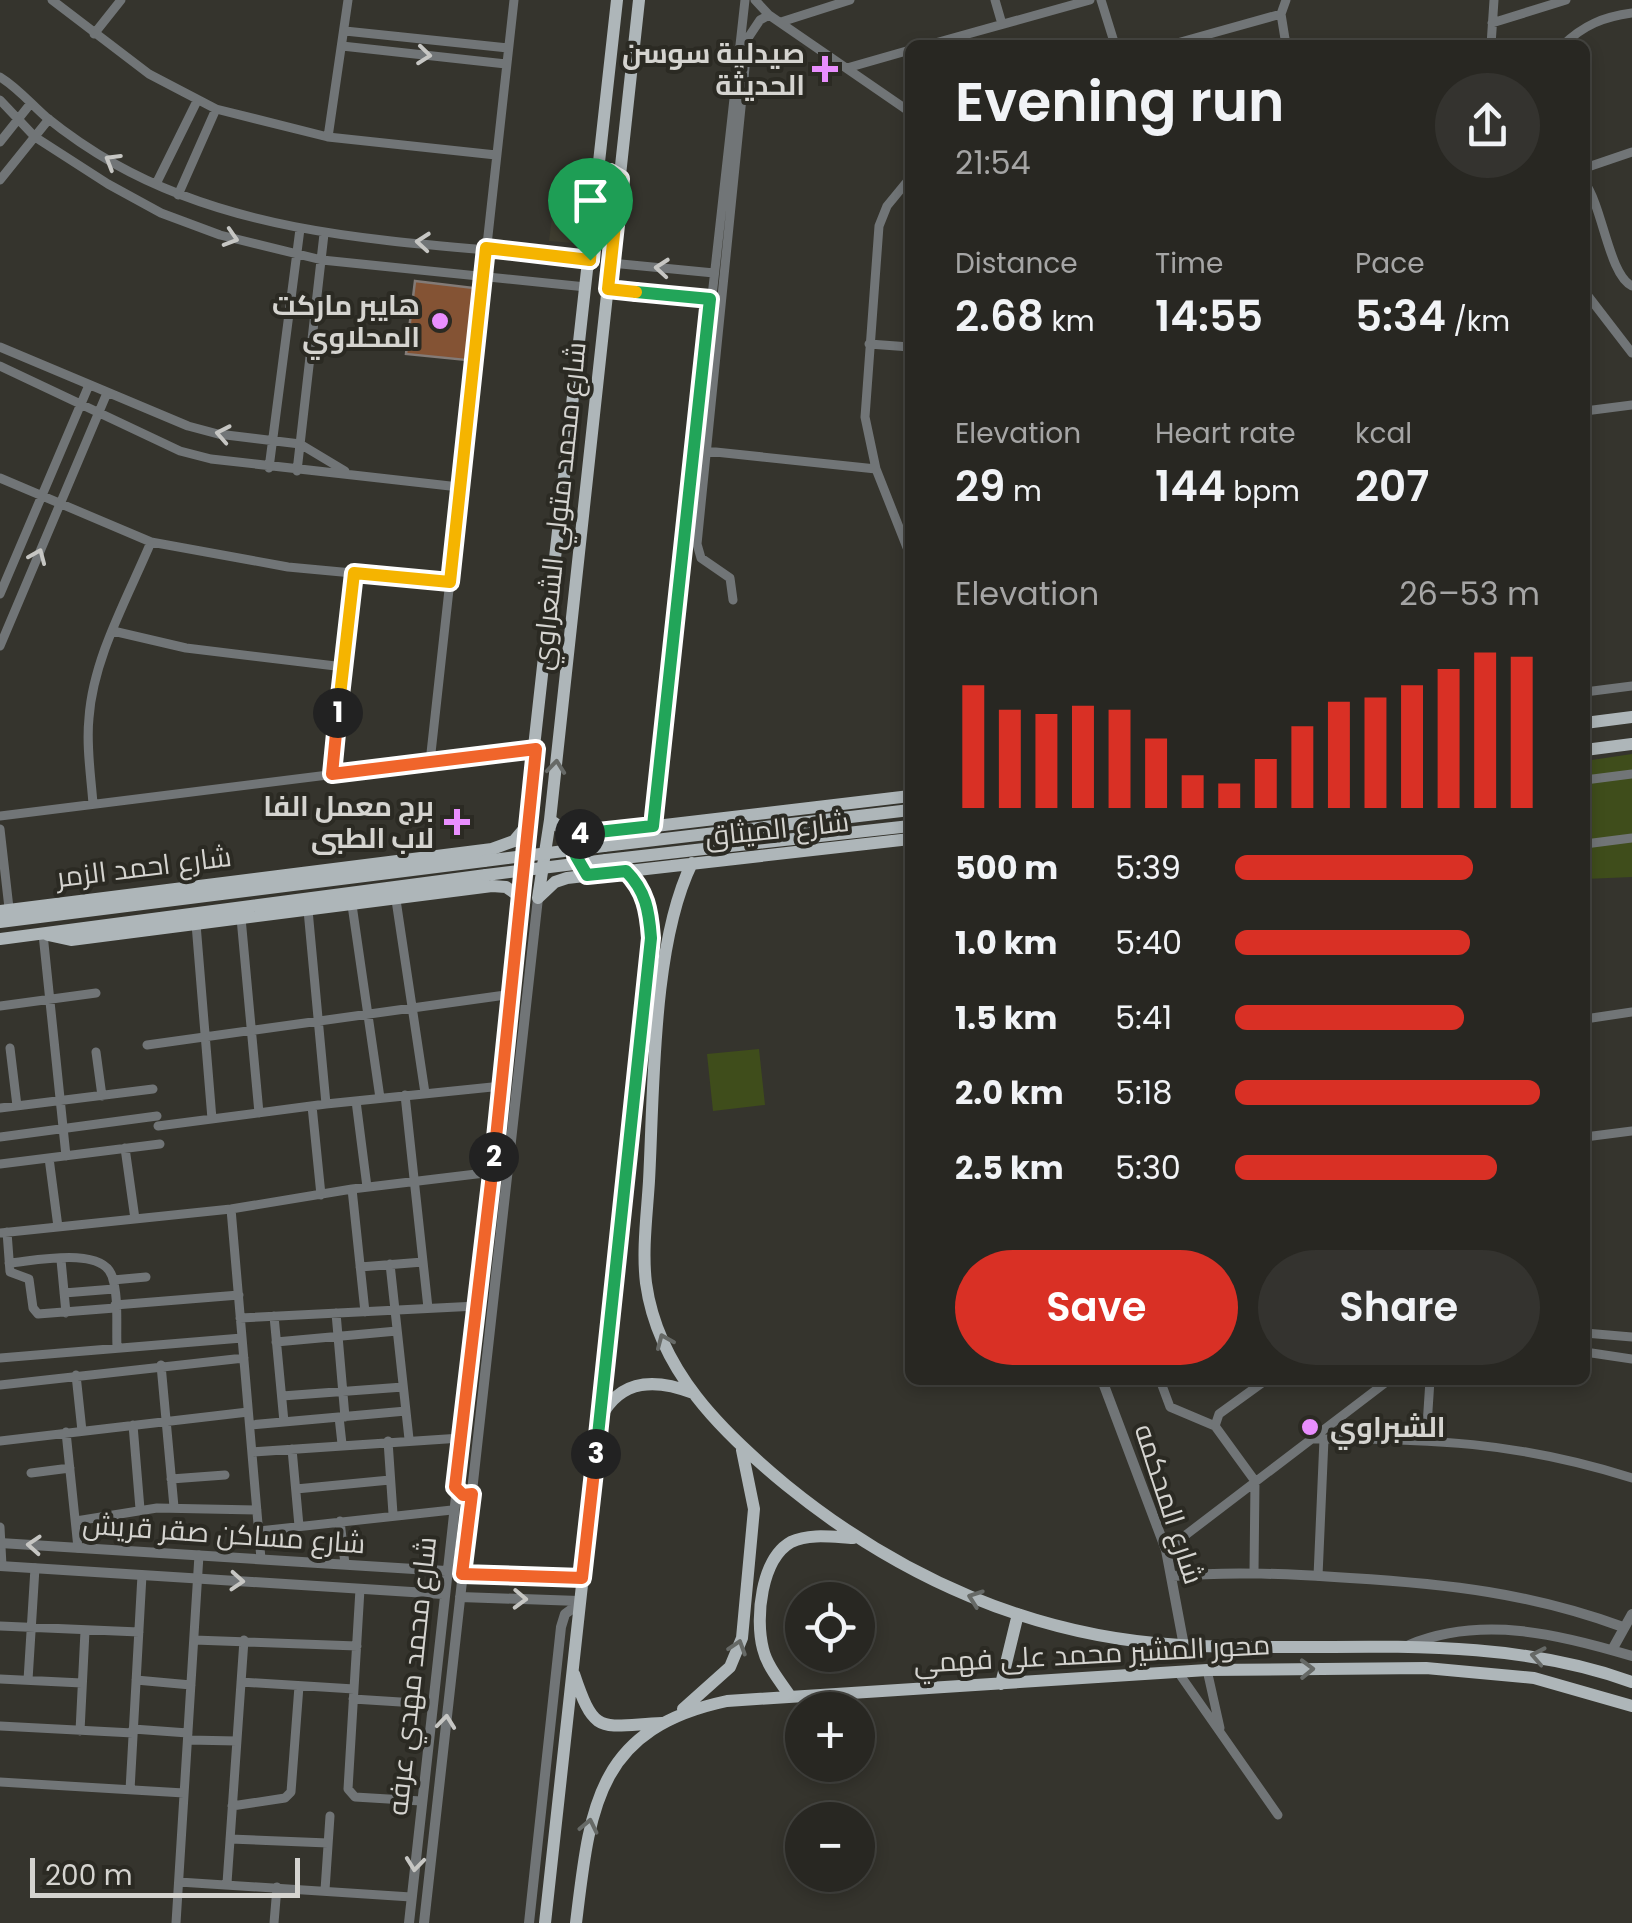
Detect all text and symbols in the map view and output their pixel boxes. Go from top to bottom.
place label: صيدلية سوسن الحديثة [622,34,805,105]
one-way arrow [417,44,433,65]
marker: صيدلية سوسن الحديثة [814,58,836,80]
text: Evening run [955,63,1284,140]
button: share [1435,73,1540,178]
text: 21:54 [955,140,1031,185]
one-way arrow [105,154,123,173]
pin [548,158,633,261]
icon: arrive [563,173,618,228]
one-way arrow [221,226,238,247]
one-way arrow [414,232,430,254]
text: Distance [955,244,1078,283]
text: Time [1155,244,1223,283]
text: Pace [1355,244,1425,283]
one-way arrow [654,258,670,280]
place label: هايبر ماركت المحلاوي [272,286,420,360]
text: 2.68 [955,287,1044,346]
text: 14:55 [1155,287,1263,346]
text: 5:34 [1355,287,1446,346]
text: km [1044,302,1095,341]
text: /km [1446,302,1510,341]
marker: هايبر ماركت المحلاوي [429,310,451,332]
street label: شارع محمد متولي الشعراوي [522,340,598,672]
text: Elevation [955,414,1081,453]
text: Heart rate [1155,414,1296,453]
text: kcal [1355,414,1412,453]
one-way arrow [215,424,231,445]
text: 29 [955,457,1005,516]
text: 144 [1155,457,1226,516]
text: 207 [1355,457,1429,516]
text: m [1005,472,1042,511]
text: bpm [1226,472,1300,511]
one-way arrow [26,548,46,566]
text: Elevation [955,571,1099,616]
text: 26–53 m [1399,571,1540,616]
pin: 1 [313,688,363,738]
text: 1 [333,693,343,732]
one-way arrow [545,758,566,774]
place label: برج معمل الفا لاب الطبى [263,787,434,858]
street label: شارع الميثاق [703,802,851,856]
marker: برج معمل الفا لاب الطبى [444,809,470,835]
pin: 4 [555,809,605,859]
text: 4 [571,814,589,853]
street label: شارع احمد الزمر [52,837,234,897]
text: 500 m [955,845,1058,890]
text: 5:39 [1115,845,1181,890]
text: 1.0 km [955,920,1057,965]
text: 5:40 [1115,920,1182,965]
text: 1.5 km [955,995,1057,1040]
text: 5:41 [1115,995,1172,1040]
text: 2.0 km [955,1070,1064,1115]
text: 5:18 [1115,1070,1172,1115]
pin: 2 [469,1132,519,1182]
text: 2 [486,1137,502,1176]
text: 2.5 km [955,1145,1064,1190]
text: 5:30 [1115,1145,1181,1190]
button: Save [955,1250,1238,1365]
button: Share [1258,1250,1540,1365]
one-way arrow [656,1333,676,1351]
place label: الشبراوي [1330,1408,1446,1450]
marker: الشبراوي [1299,1416,1321,1438]
street label: شارع المحكمه [1125,1419,1213,1589]
pin: 3 [571,1429,621,1479]
text: 3 [588,1434,604,1473]
street label: شارع مساكن صقر قريش [81,1505,367,1563]
one-way arrow [26,1535,42,1556]
street label: شارع محمد مهدي عرفه [378,1535,448,1818]
one-way arrow [229,1570,245,1591]
map controls [785,1582,875,1892]
button: locate [785,1582,875,1672]
one-way arrow [513,1588,529,1609]
one-way arrow [967,1589,984,1610]
street label: محور المشير محمد على فهمي [913,1625,1271,1685]
one-way arrow [726,1639,746,1656]
one-way arrow [1530,1647,1547,1668]
one-way arrow [1300,1658,1315,1680]
button: + [785,1692,875,1782]
one-way arrow [435,1713,456,1729]
button: − [785,1802,875,1892]
one-way arrow [577,1818,598,1835]
scale bar [30,1853,300,1898]
text: 200 m [45,1856,133,1895]
one-way arrow [404,1856,426,1872]

